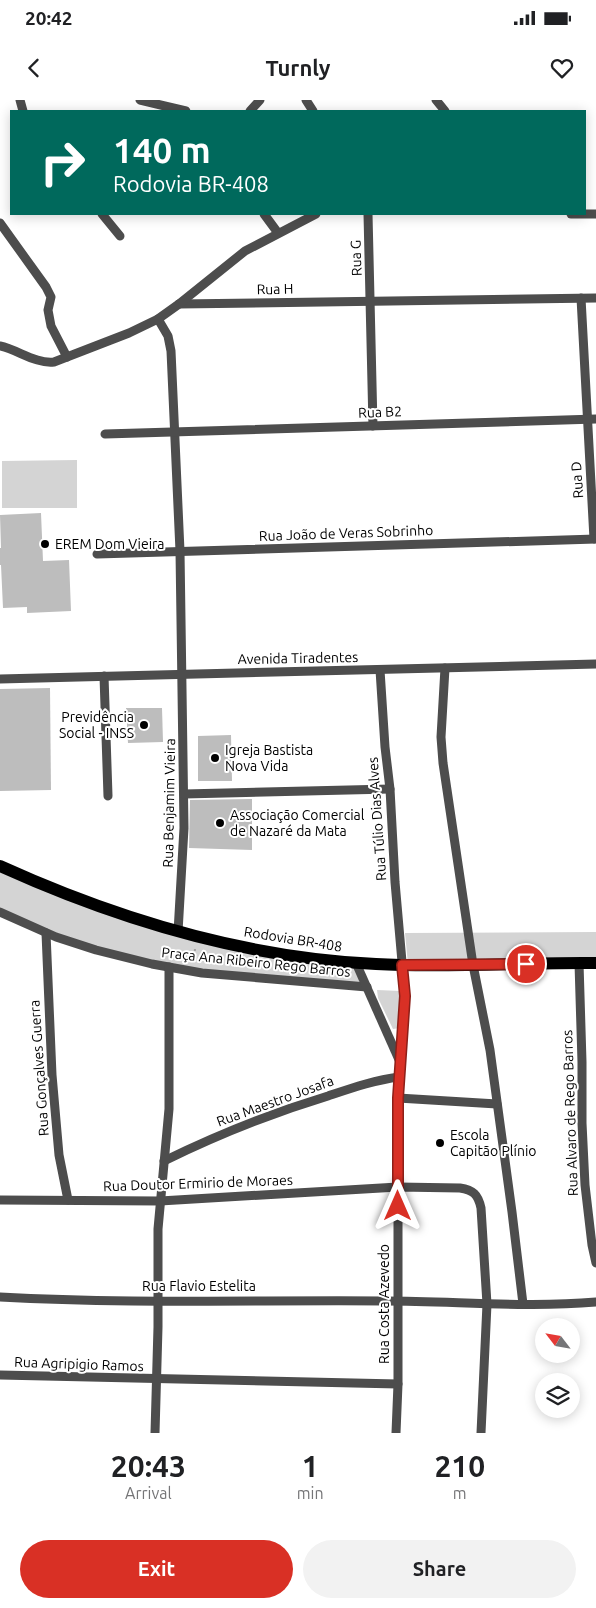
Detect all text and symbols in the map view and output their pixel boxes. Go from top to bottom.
text: 20:42 [25,7,73,29]
icon: back [20,54,48,82]
icon: heart [548,54,576,82]
text: Turnly [266,55,330,80]
icon: right [30,130,95,195]
text: 140 m [113,130,211,170]
text: Rodovia BR-408 [113,171,269,196]
street label: Rua G [347,240,365,276]
street label: Rua H [256,281,294,297]
street label: Rua B2 [358,403,402,421]
street label: Rua D [568,461,586,499]
street label: Rua João de Veras Sobrinho [259,522,433,544]
place label: EREM Dom Vieira [55,536,165,552]
marker: EREM Dom Vieira [39,538,51,550]
street label: Avenida Tiradentes [238,649,358,667]
place label: Previdência Social - INSS [59,709,134,741]
marker: Previdência Social - INSS [138,719,150,731]
street label: Rua Benjamim Vieira [160,738,178,868]
place label: Igreja Bastista Nova Vida [225,742,313,774]
marker: Igreja Bastista Nova Vida [209,752,221,764]
street label: Rua Túlio Dias Alves [365,757,389,881]
place label: Associação Comercial de Nazaré da Mata [230,807,365,839]
marker: Associação Comercial de Nazaré da Mata [214,817,226,829]
street label: Rodovia BR-408 [243,923,343,955]
pin [505,943,547,985]
street label: Praça Ana Ribeiro Rego Barros [161,944,351,980]
icon: arrive [512,950,540,978]
street label: Rua Gonçalves Guerra [26,999,52,1137]
street label: Rua Alvaro de Rego Barros [559,1030,581,1196]
street label: Rua Maestro Josafa [214,1072,336,1130]
place label: Escola Capitão Plínio [450,1127,536,1159]
marker: Escola Capitão Plínio [434,1137,446,1149]
street label: Rua Doutor Ermirio de Moraes [103,1172,293,1194]
position arrow [371,1179,423,1231]
street label: Rua Costa Azevedo [376,1244,392,1364]
street label: Rua Flavio Estelita [142,1278,256,1294]
north arrow [535,1318,580,1362]
map controls [535,1318,580,1418]
street label: Rua Agripigio Ramos [14,1354,144,1374]
button: layers [535,1373,580,1418]
text: 20:43 [111,1449,186,1483]
text: 1 [302,1449,319,1483]
text: 210 [434,1449,485,1483]
text: Arrival [125,1484,172,1502]
text: min [297,1484,324,1502]
text: m [453,1484,467,1502]
button: Exit [20,1540,293,1598]
button: Share [303,1540,576,1598]

